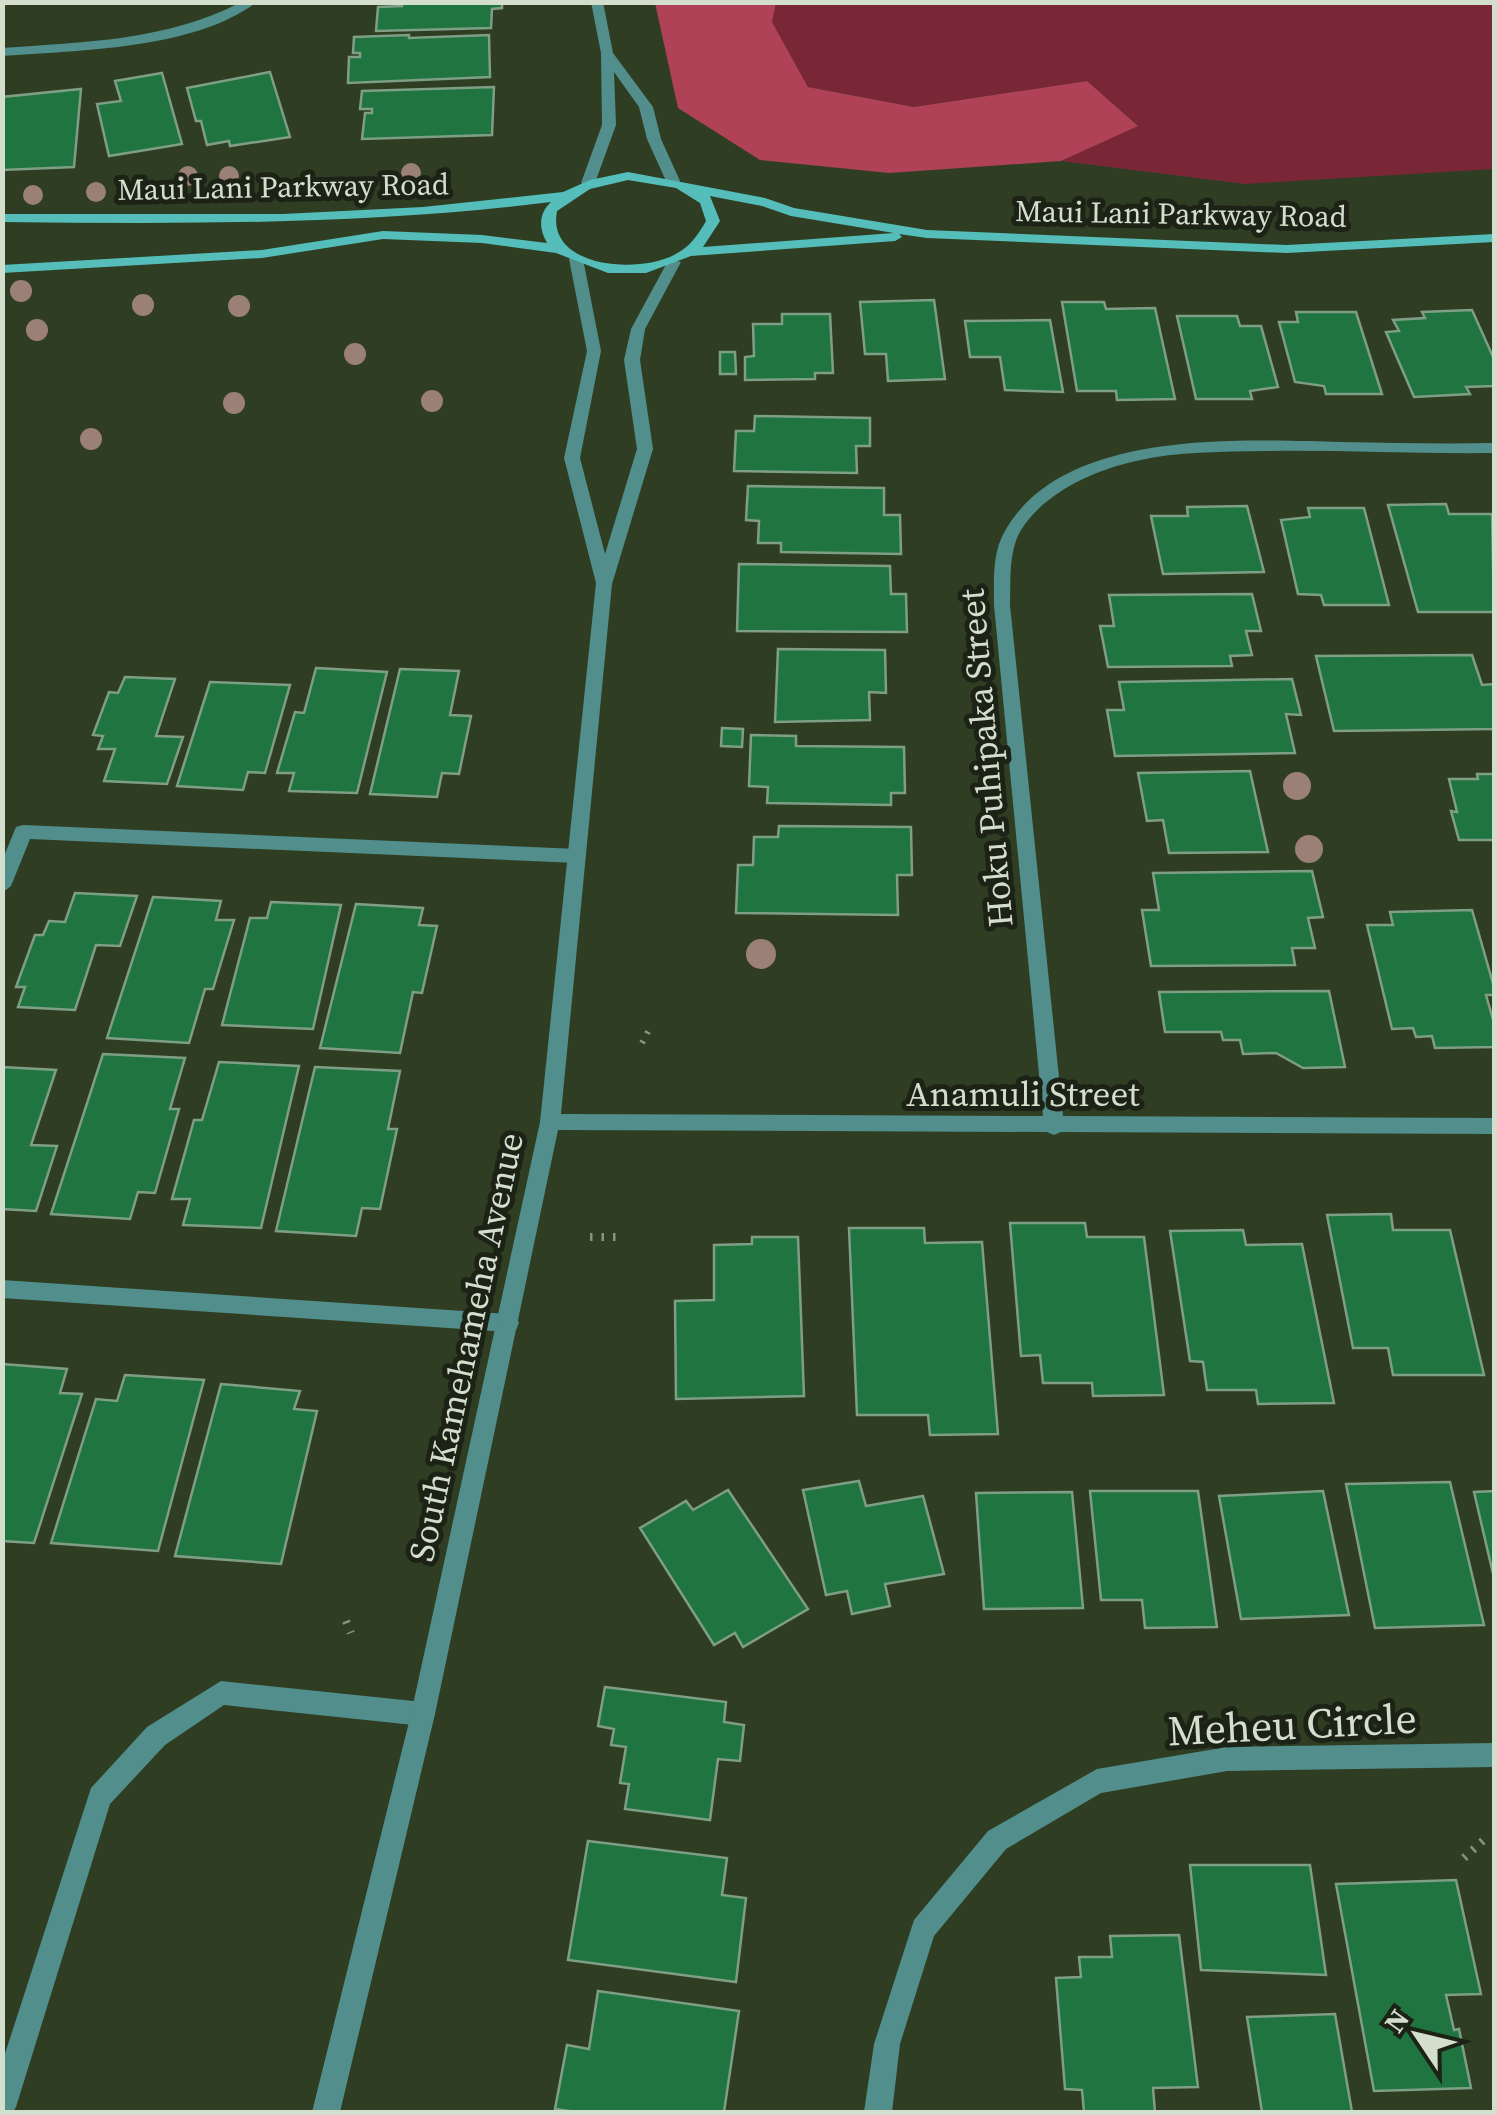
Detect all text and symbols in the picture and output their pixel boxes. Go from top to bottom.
street label: Maui Lani Parkway Road [117,163,449,210]
street label: Maui Lani Parkway Road [1015,190,1347,237]
street label: Hoku Puhipaka Street [947,586,1025,929]
street label: Anamuli Street [906,1070,1140,1118]
street label: South Kamehameha Avenue [397,1128,535,1566]
street label: Meheu Circle [1166,1689,1418,1759]
north arrow [1367,1985,1467,2085]
text: N [1375,2001,1418,2040]

